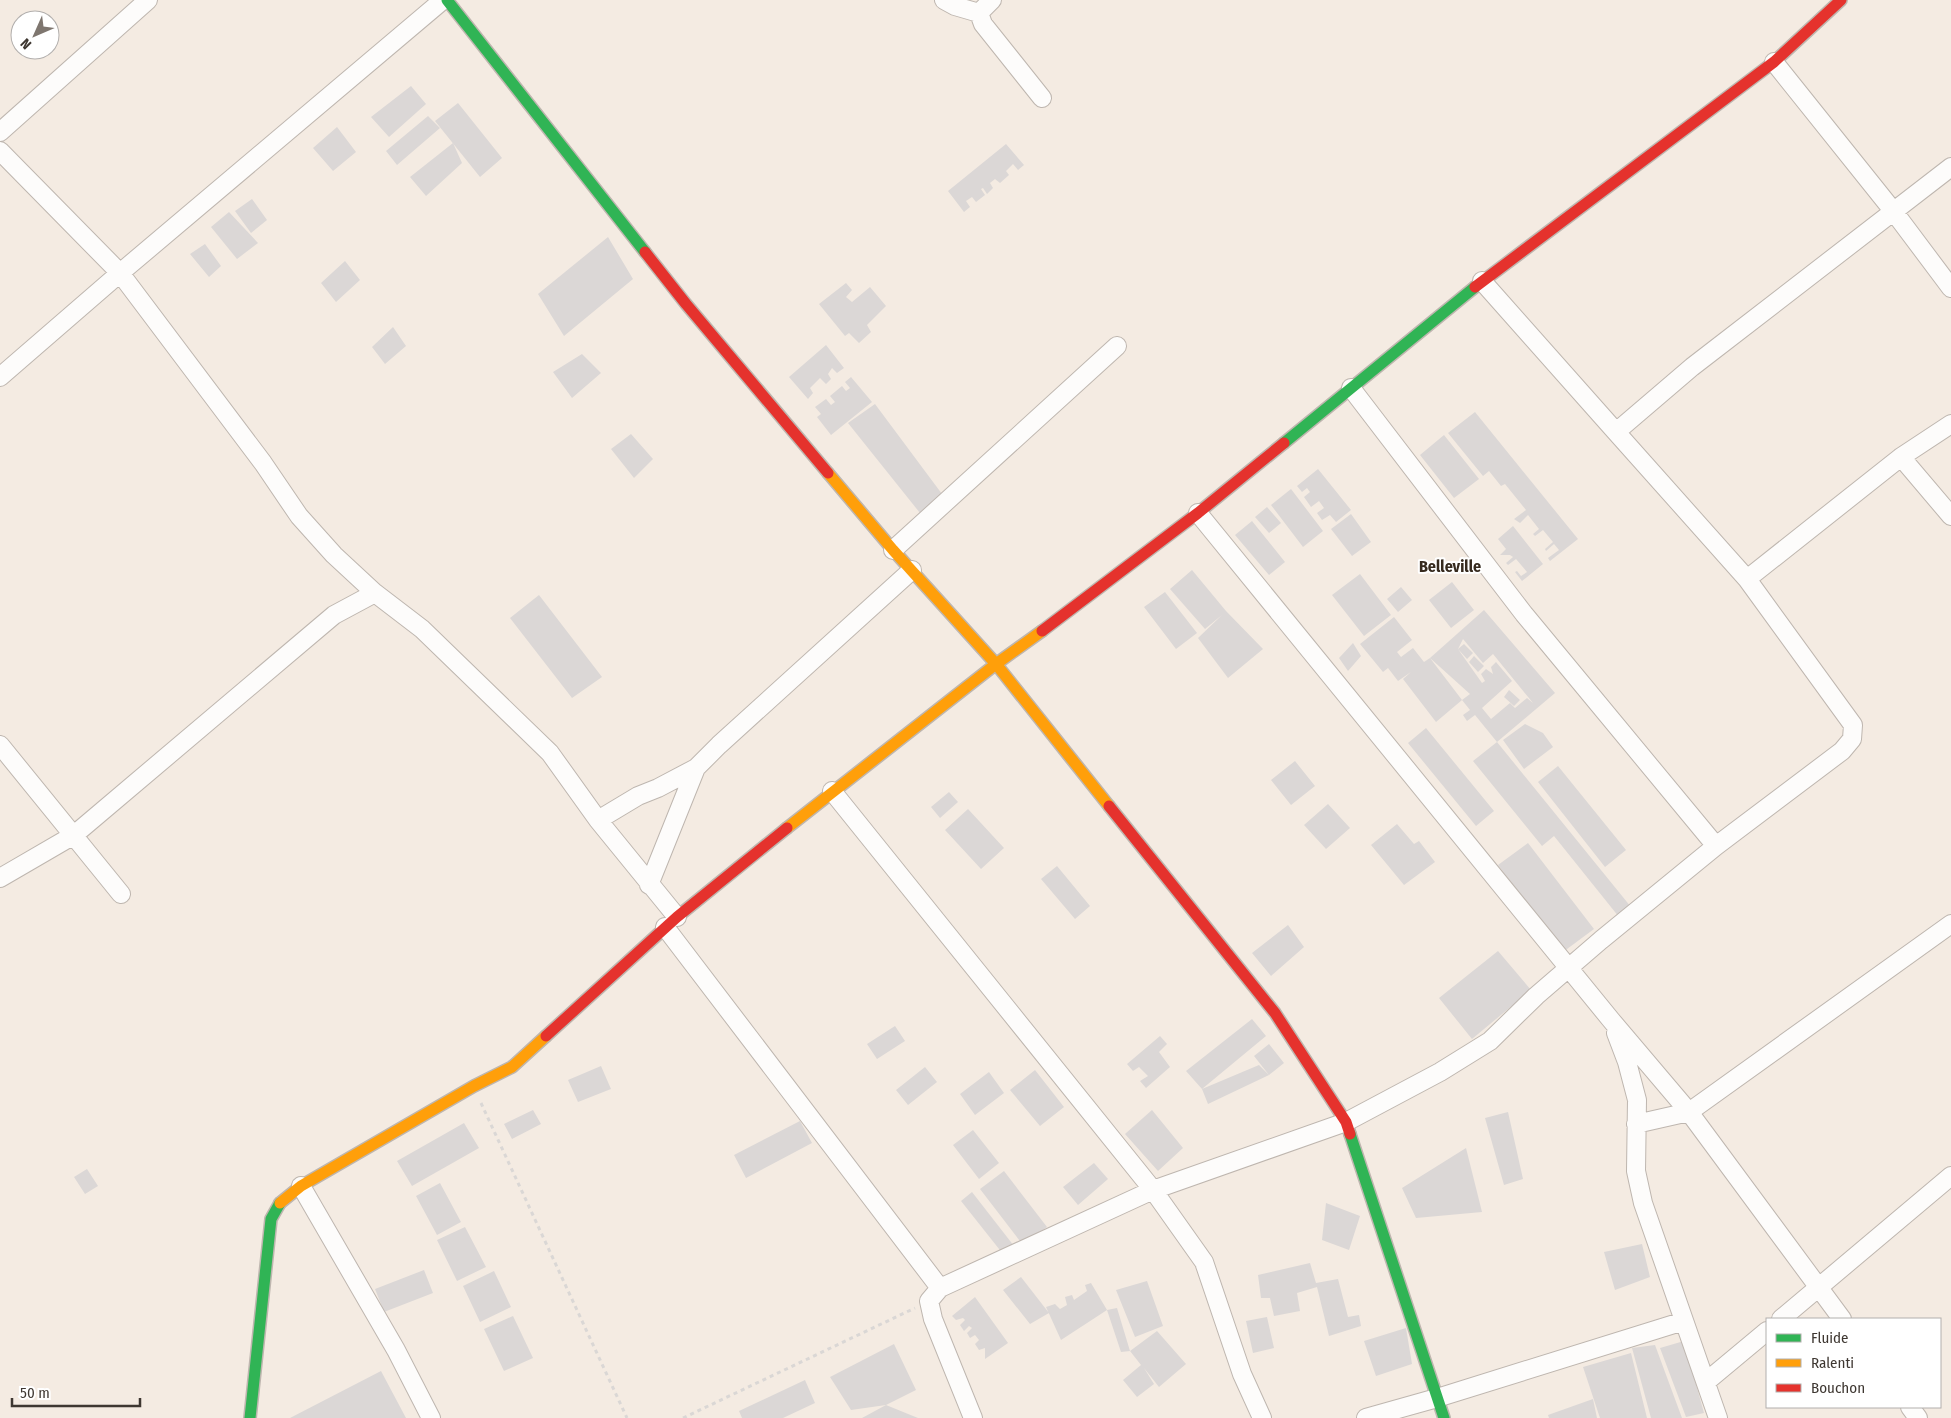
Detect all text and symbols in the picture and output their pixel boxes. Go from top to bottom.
north arrow [10,10,60,60]
text: N [17,35,35,53]
district label: Belleville [1419,557,1481,576]
legend [1766,1318,1941,1408]
text: Fluide [1811,1329,1848,1347]
text: Ralenti [1811,1354,1854,1372]
scale bar [12,1376,140,1408]
text: Bouchon [1811,1379,1865,1397]
text: 50 m [20,1384,50,1402]

